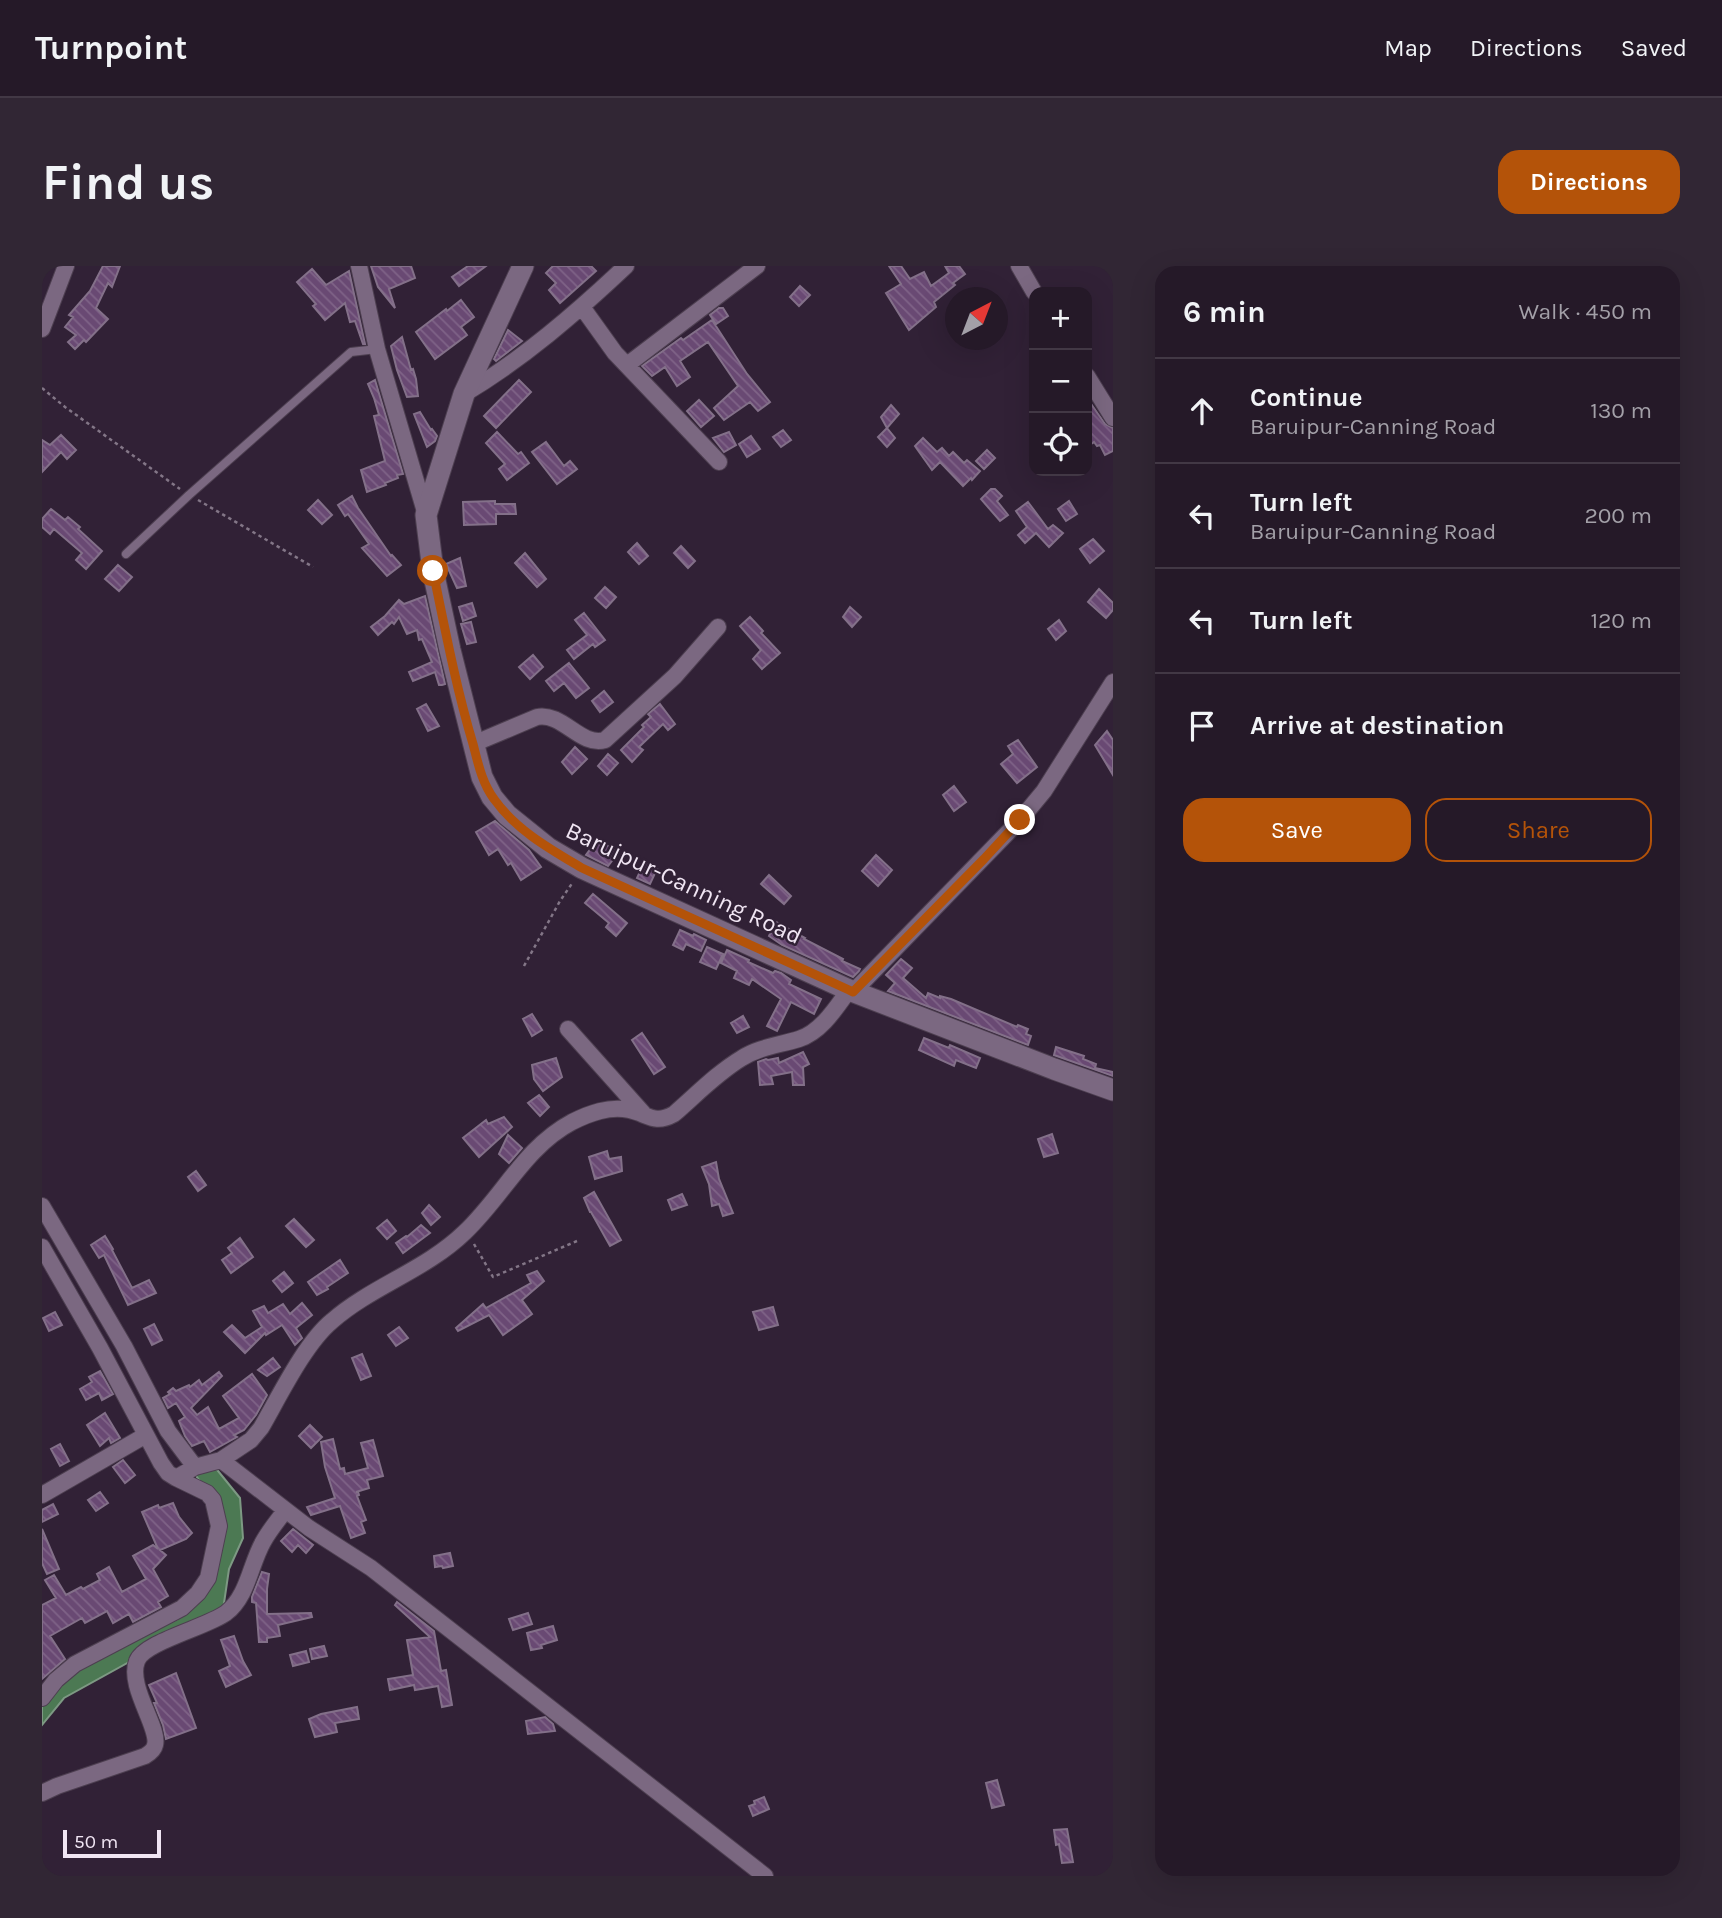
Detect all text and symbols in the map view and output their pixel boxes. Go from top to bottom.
text: Turnpoint [35,29,187,67]
text: Map [1384,34,1432,62]
text: Directions [1470,34,1583,62]
text: Saved [1621,34,1687,62]
button: Directions [1498,150,1680,214]
text: Find us [42,154,214,211]
north arrow [945,287,1008,350]
map controls [1029,287,1092,476]
button: + [1029,287,1092,350]
text: 6 min [1183,294,1266,330]
text: Walk · 450 m [1519,298,1652,325]
button: − [1029,350,1092,413]
text: Continue [1250,382,1362,413]
icon: ahead [1183,392,1221,430]
text: 130 m [1590,397,1652,424]
button: locate [1029,413,1092,476]
text: Baruipur-Canning Road [1250,413,1496,440]
text: Turn left [1250,487,1352,518]
icon: left [1183,497,1221,535]
text: 200 m [1584,502,1652,529]
text: Baruipur-Canning Road [1250,518,1496,545]
route start [417,555,448,586]
icon: left [1183,602,1221,640]
text: Turn left [1250,605,1352,636]
text: 120 m [1590,607,1652,634]
icon: arrive [1183,707,1221,745]
text: Arrive at destination [1250,710,1504,741]
button: Save [1183,798,1411,862]
button: Share [1425,798,1652,862]
route end [1004,804,1035,835]
street label: Baruipur-Canning Road [562,816,806,950]
scale bar [63,1827,161,1859]
text: 50 m [74,1831,118,1853]

